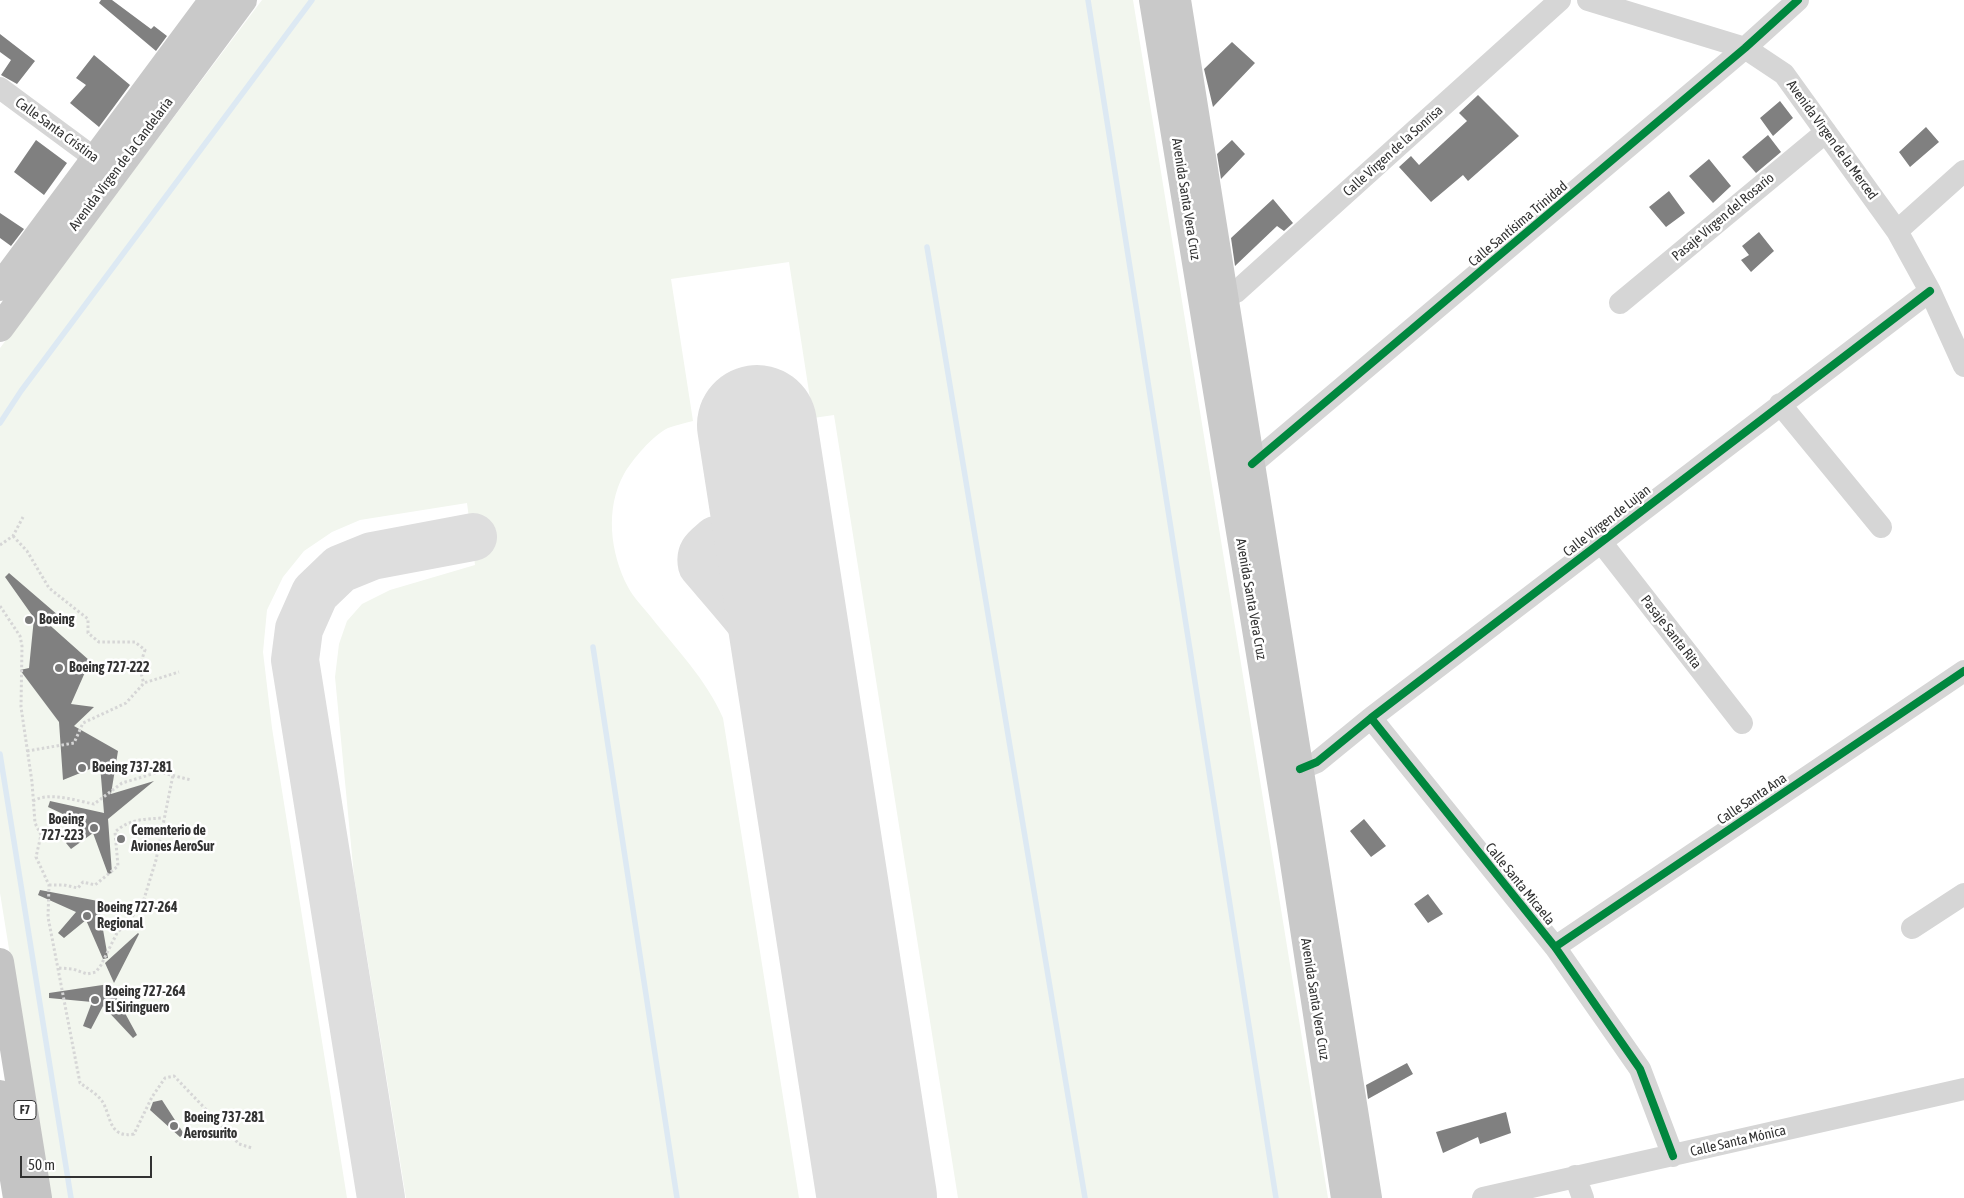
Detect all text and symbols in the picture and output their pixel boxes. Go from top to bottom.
street label: Avenida Virgen de la Merced [1783,77,1881,203]
street label: Calle Santa Cristina [12,94,102,166]
street label: Avenida Virgen de la Candelaria [65,94,177,234]
street label: Calle Virgen de la Sonrisa [1340,102,1446,200]
street label: Avenida Santa Vera Cruz [1168,137,1204,261]
street label: Pasaje Virgen del Rosario [1668,169,1778,265]
street label: Calle Santísima Trinidad [1465,178,1571,270]
street label: Calle Virgen de Lujan [1560,482,1654,560]
street label: Avenida Santa Vera Cruz [1232,537,1270,661]
street label: Pasaje Santa Rita [1637,592,1705,672]
place label: Boeing [39,612,75,628]
marker: Boeing [23,614,35,626]
place label: Boeing 727-222 [69,660,149,676]
marker: Boeing 727-222 [53,662,65,674]
place label: Boeing 737-281 [92,760,172,776]
marker: Boeing 737-281 [76,762,88,774]
street label: Calle Santa Ana [1714,770,1790,828]
place label: Boeing 727-223 [41,812,84,844]
marker: Boeing 727-223 [88,822,100,834]
place label: Cementerio de Aviones AeroSur [131,823,214,856]
marker: Cementerio de Aviones AeroSur [115,833,127,845]
street label: Calle Santa Micaela [1482,840,1558,928]
place label: Boeing 727-264 Regional [97,900,177,932]
marker: Boeing 727-264 Regional [81,910,93,922]
street label: Avenida Santa Vera Cruz [1297,937,1333,1061]
place label: Boeing 727-264 El Siringuero [105,984,185,1016]
marker: Boeing 727-264 El Siringuero [89,994,101,1006]
road number: F7 [14,1100,36,1120]
place label: Boeing 737-281 Aerosurito [184,1110,264,1142]
marker: Boeing 737-281 Aerosurito [168,1120,180,1132]
street label: Calle Santa Mónica [1689,1122,1787,1160]
scale bar [22,1146,155,1178]
text: 50 m [28,1156,55,1173]

